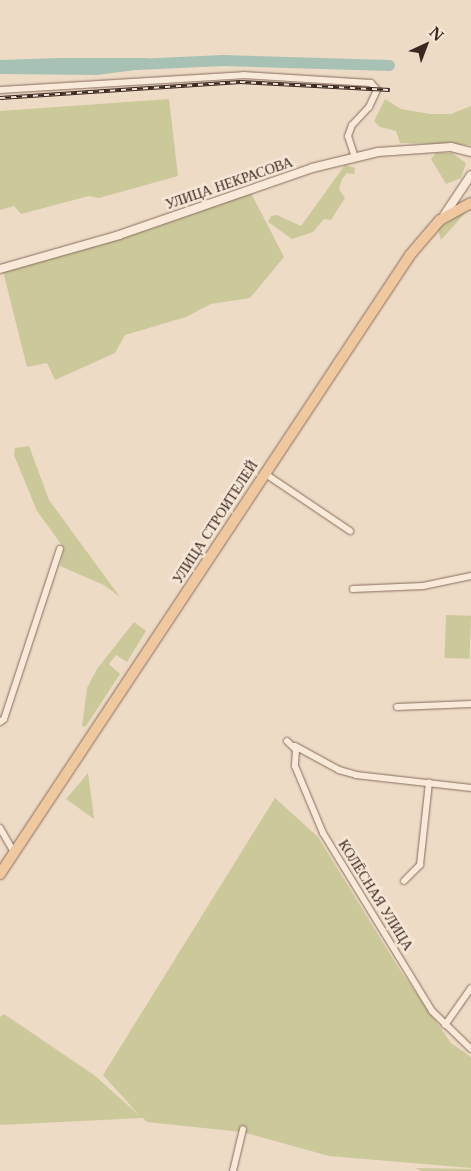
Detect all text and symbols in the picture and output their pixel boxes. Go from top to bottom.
north arrow [401,20,451,70]
text: N [425,23,447,45]
street label: УЛИЦА НЕКРАСОВА [163,153,295,213]
street label: УЛИЦА СТРОИТЕЛЕЙ [169,457,261,587]
street label: КОЛЁСНАЯ УЛИЦА [335,836,417,954]

